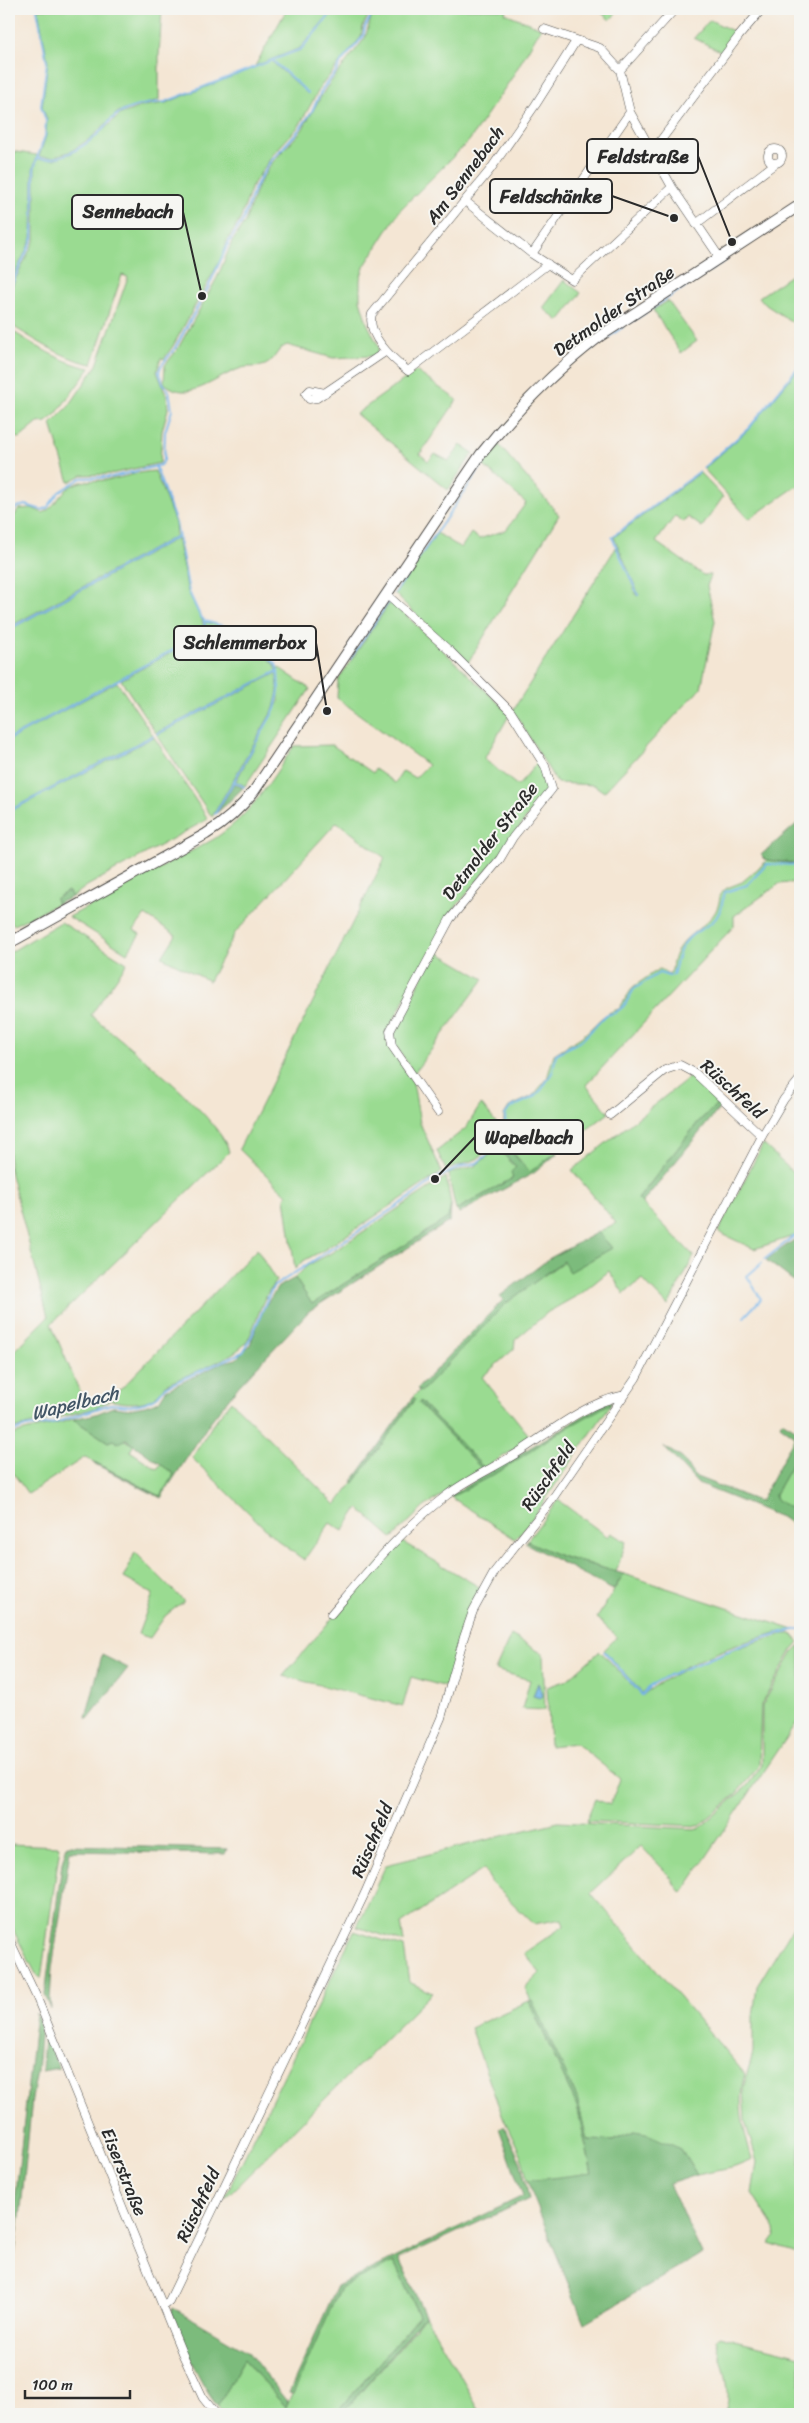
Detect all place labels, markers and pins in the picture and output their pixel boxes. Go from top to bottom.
callout: Feldstraße [587,139,698,173]
callout: Feldschänke [490,179,612,213]
callout: Sennebach [72,195,183,229]
callout: Schlemmerbox [174,626,316,660]
callout: Wapelbach [475,1120,583,1154]

